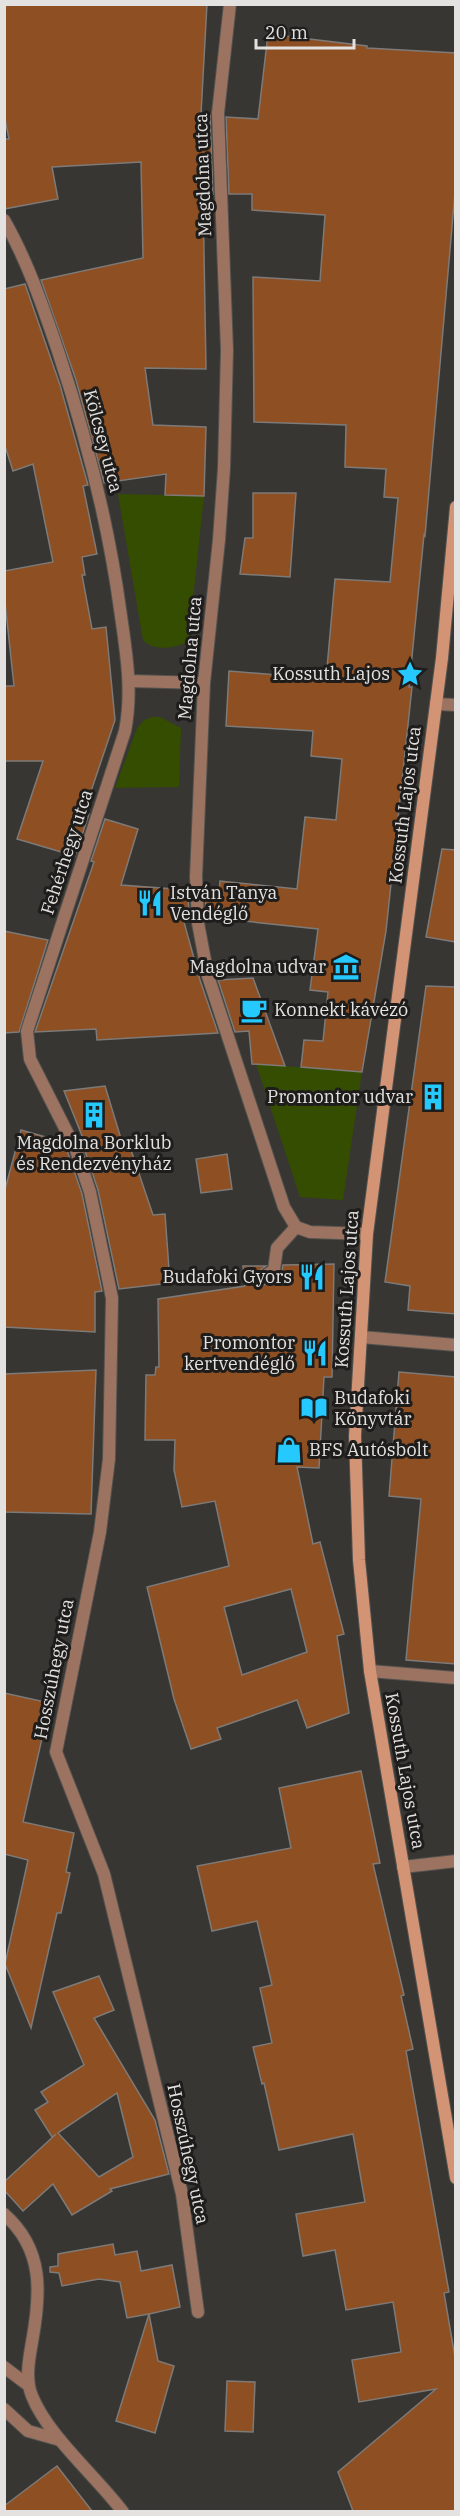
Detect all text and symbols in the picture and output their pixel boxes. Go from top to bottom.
scale bar [256,12,354,50]
text: 20 m [265,21,308,44]
street label: Magdolna utca [189,113,216,237]
street label: Kölcsey utca [79,387,128,495]
street label: Magdolna utca [173,595,206,721]
place icon: Kossuth Lajos [395,659,425,689]
place label: Kossuth Lajos [272,662,390,685]
street label: Kossuth Lajos utca [383,725,426,885]
street label: Fehérhegy utca [35,786,98,917]
place label: István Tanya Vendéglő [170,881,278,925]
restaurant icon: István Tanya Vendéglő [135,888,165,918]
museum icon: Magdolna udvar [331,952,361,982]
place label: Magdolna udvar [190,955,326,978]
cafe icon: Konnekt kávézó [239,995,269,1025]
place label: Konnekt kávézó [274,998,408,1021]
building icon: Promontor udvar [418,1082,448,1112]
place label: Promontor udvar [267,1085,413,1108]
building icon: Magdolna Borklub és Rendezvényház [79,1100,109,1130]
place label: Magdolna Borklub és Rendezvényház [16,1131,172,1175]
street label: Kossuth Lajos utca [330,1209,364,1369]
restaurant icon: Budafoki Gyors [297,1262,327,1292]
place label: Budafoki Gyors [162,1265,292,1288]
place label: Promontor kertvendéglő [184,1331,295,1375]
restaurant icon: Promontor kertvendéglő [300,1338,330,1368]
place label: Budafoki Könyvtár [334,1386,412,1430]
library icon: Budafoki Könyvtár [299,1393,329,1423]
shop icon: BFS Autósbolt [274,1435,304,1465]
place label: BFS Autósbolt [309,1438,428,1461]
street label: Hosszúhegy utca [29,1596,78,1741]
street label: Kossuth Lajos utca [380,1691,431,1851]
street label: Hosszúhegy utca [162,2082,215,2226]

